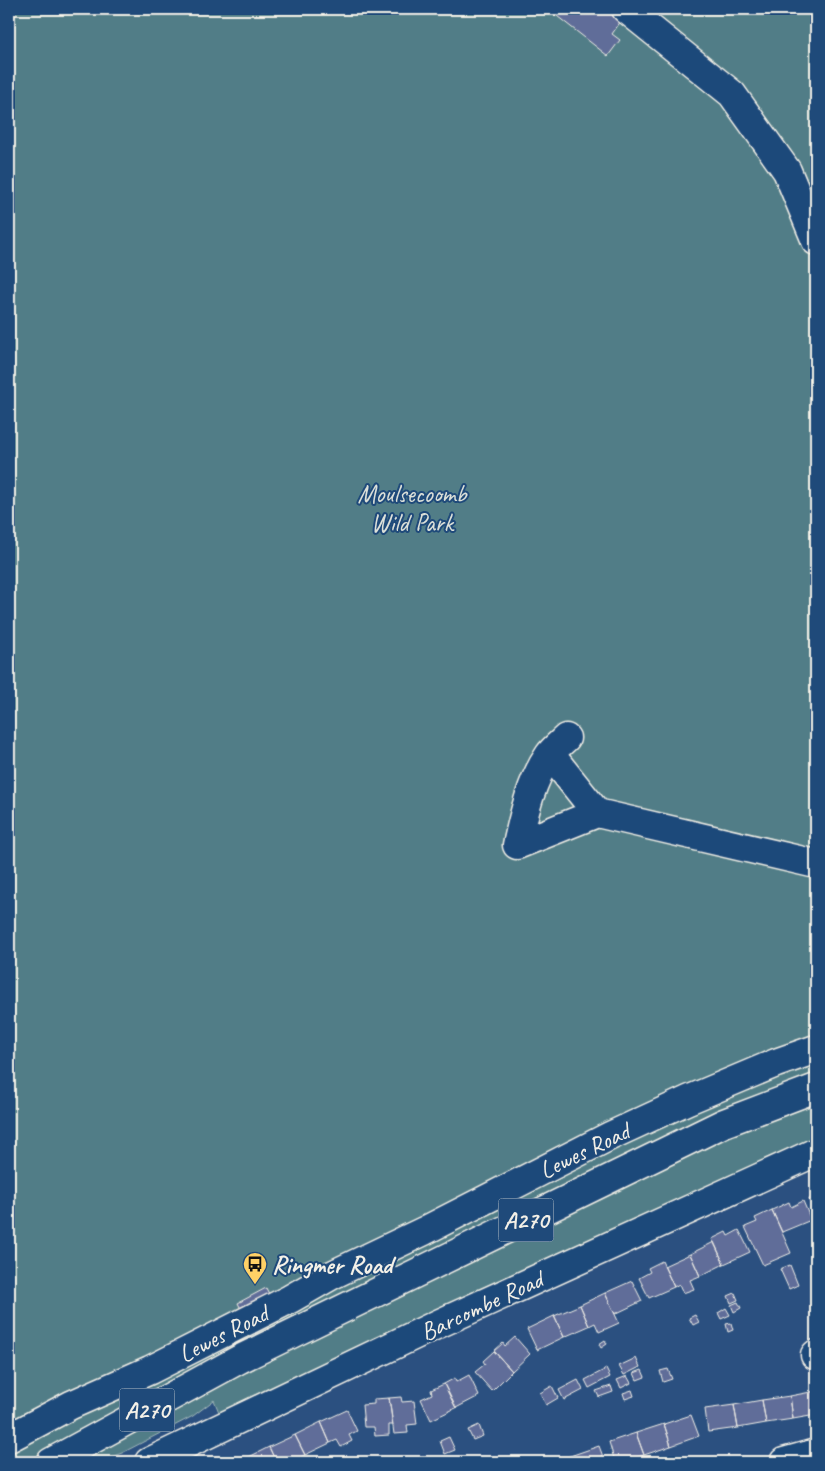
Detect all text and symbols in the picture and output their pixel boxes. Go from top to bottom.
park label: Moulsecoomb Wild Park [358,478,469,539]
street label: Lewes Road [534,1114,638,1186]
road number: A270 [498,1198,554,1242]
place label: Ringmer Road [272,1249,397,1281]
bus stop icon: Ringmer Road [242,1251,268,1285]
street label: Barcombe Road [415,1262,552,1348]
street label: Lewes Road [173,1296,276,1370]
road number: A270 [120,1388,174,1432]

